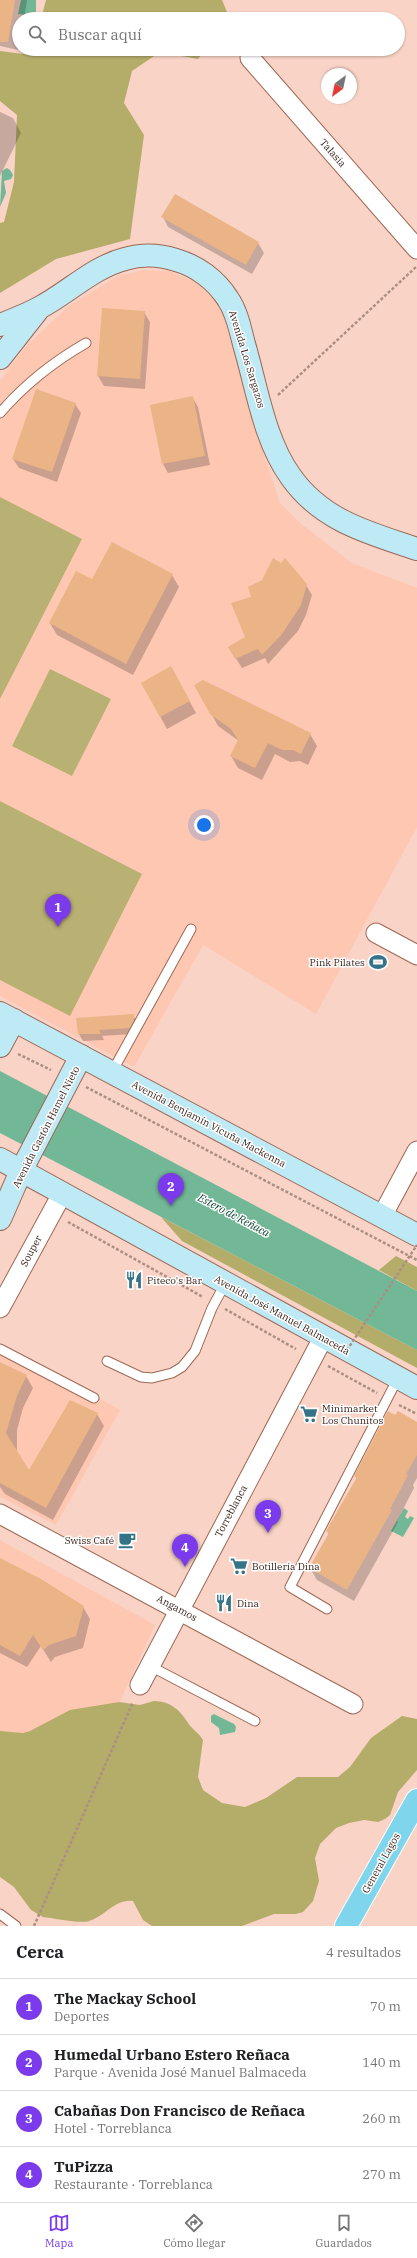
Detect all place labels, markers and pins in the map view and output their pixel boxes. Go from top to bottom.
pin: 1 [45,894,71,927]
sports icon: Pink Pilates [368,952,388,972]
place label: Pink Pilates [310,956,365,969]
pin: 2 [158,1173,184,1206]
restaurant icon: Piteco's Bar [124,1270,144,1290]
place label: Piteco's Bar [147,1274,203,1287]
place label: Minimarket Los Chunitos [322,1402,383,1427]
supermarket icon: Minimarket Los Chunitos [299,1404,319,1424]
pin: 3 [255,1500,281,1533]
cafe icon: Swiss Café [117,1530,137,1550]
place label: Swiss Café [65,1534,114,1547]
pin: 4 [172,1534,198,1567]
supermarket icon: Botillería Dina [229,1556,249,1576]
place label: Botillería Dina [252,1560,320,1573]
restaurant icon: Dina [214,1593,234,1613]
place label: Dina [237,1597,260,1610]

